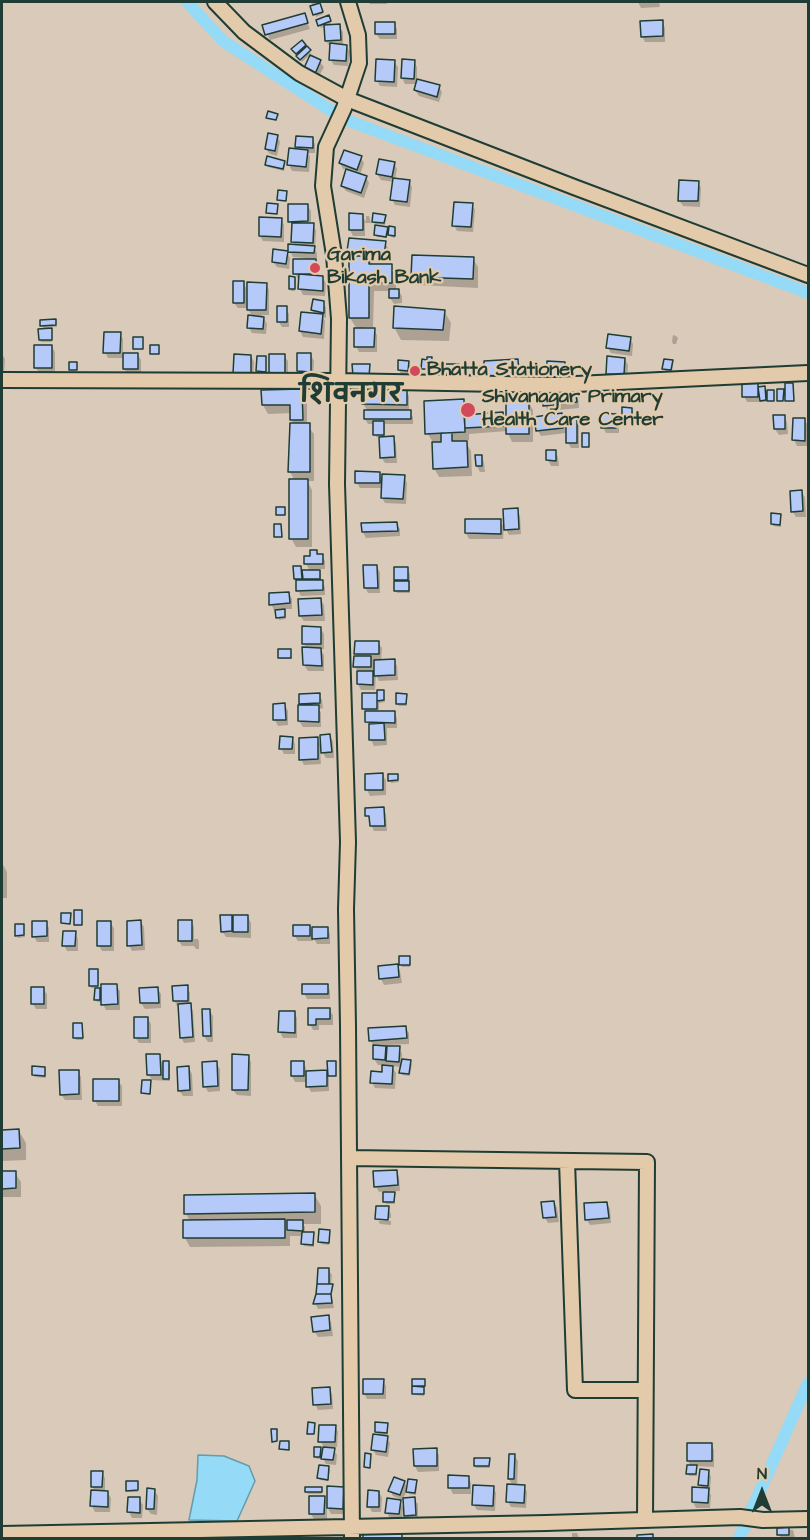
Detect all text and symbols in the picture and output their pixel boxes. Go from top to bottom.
place label: Garima Bikash Bank [327,244,441,291]
marker: Garima Bikash Bank [308,261,322,275]
place label: Bhatta Stationery [427,359,592,383]
marker: Bhatta Stationery [408,364,422,378]
district label: शिवनगर [300,381,402,413]
place label: Shivanagar Primary Health Care Center [482,386,663,433]
marker: Shivanagar Primary Health Care Center [459,401,477,419]
north arrow [732,1462,792,1522]
text: N [757,1463,767,1485]

